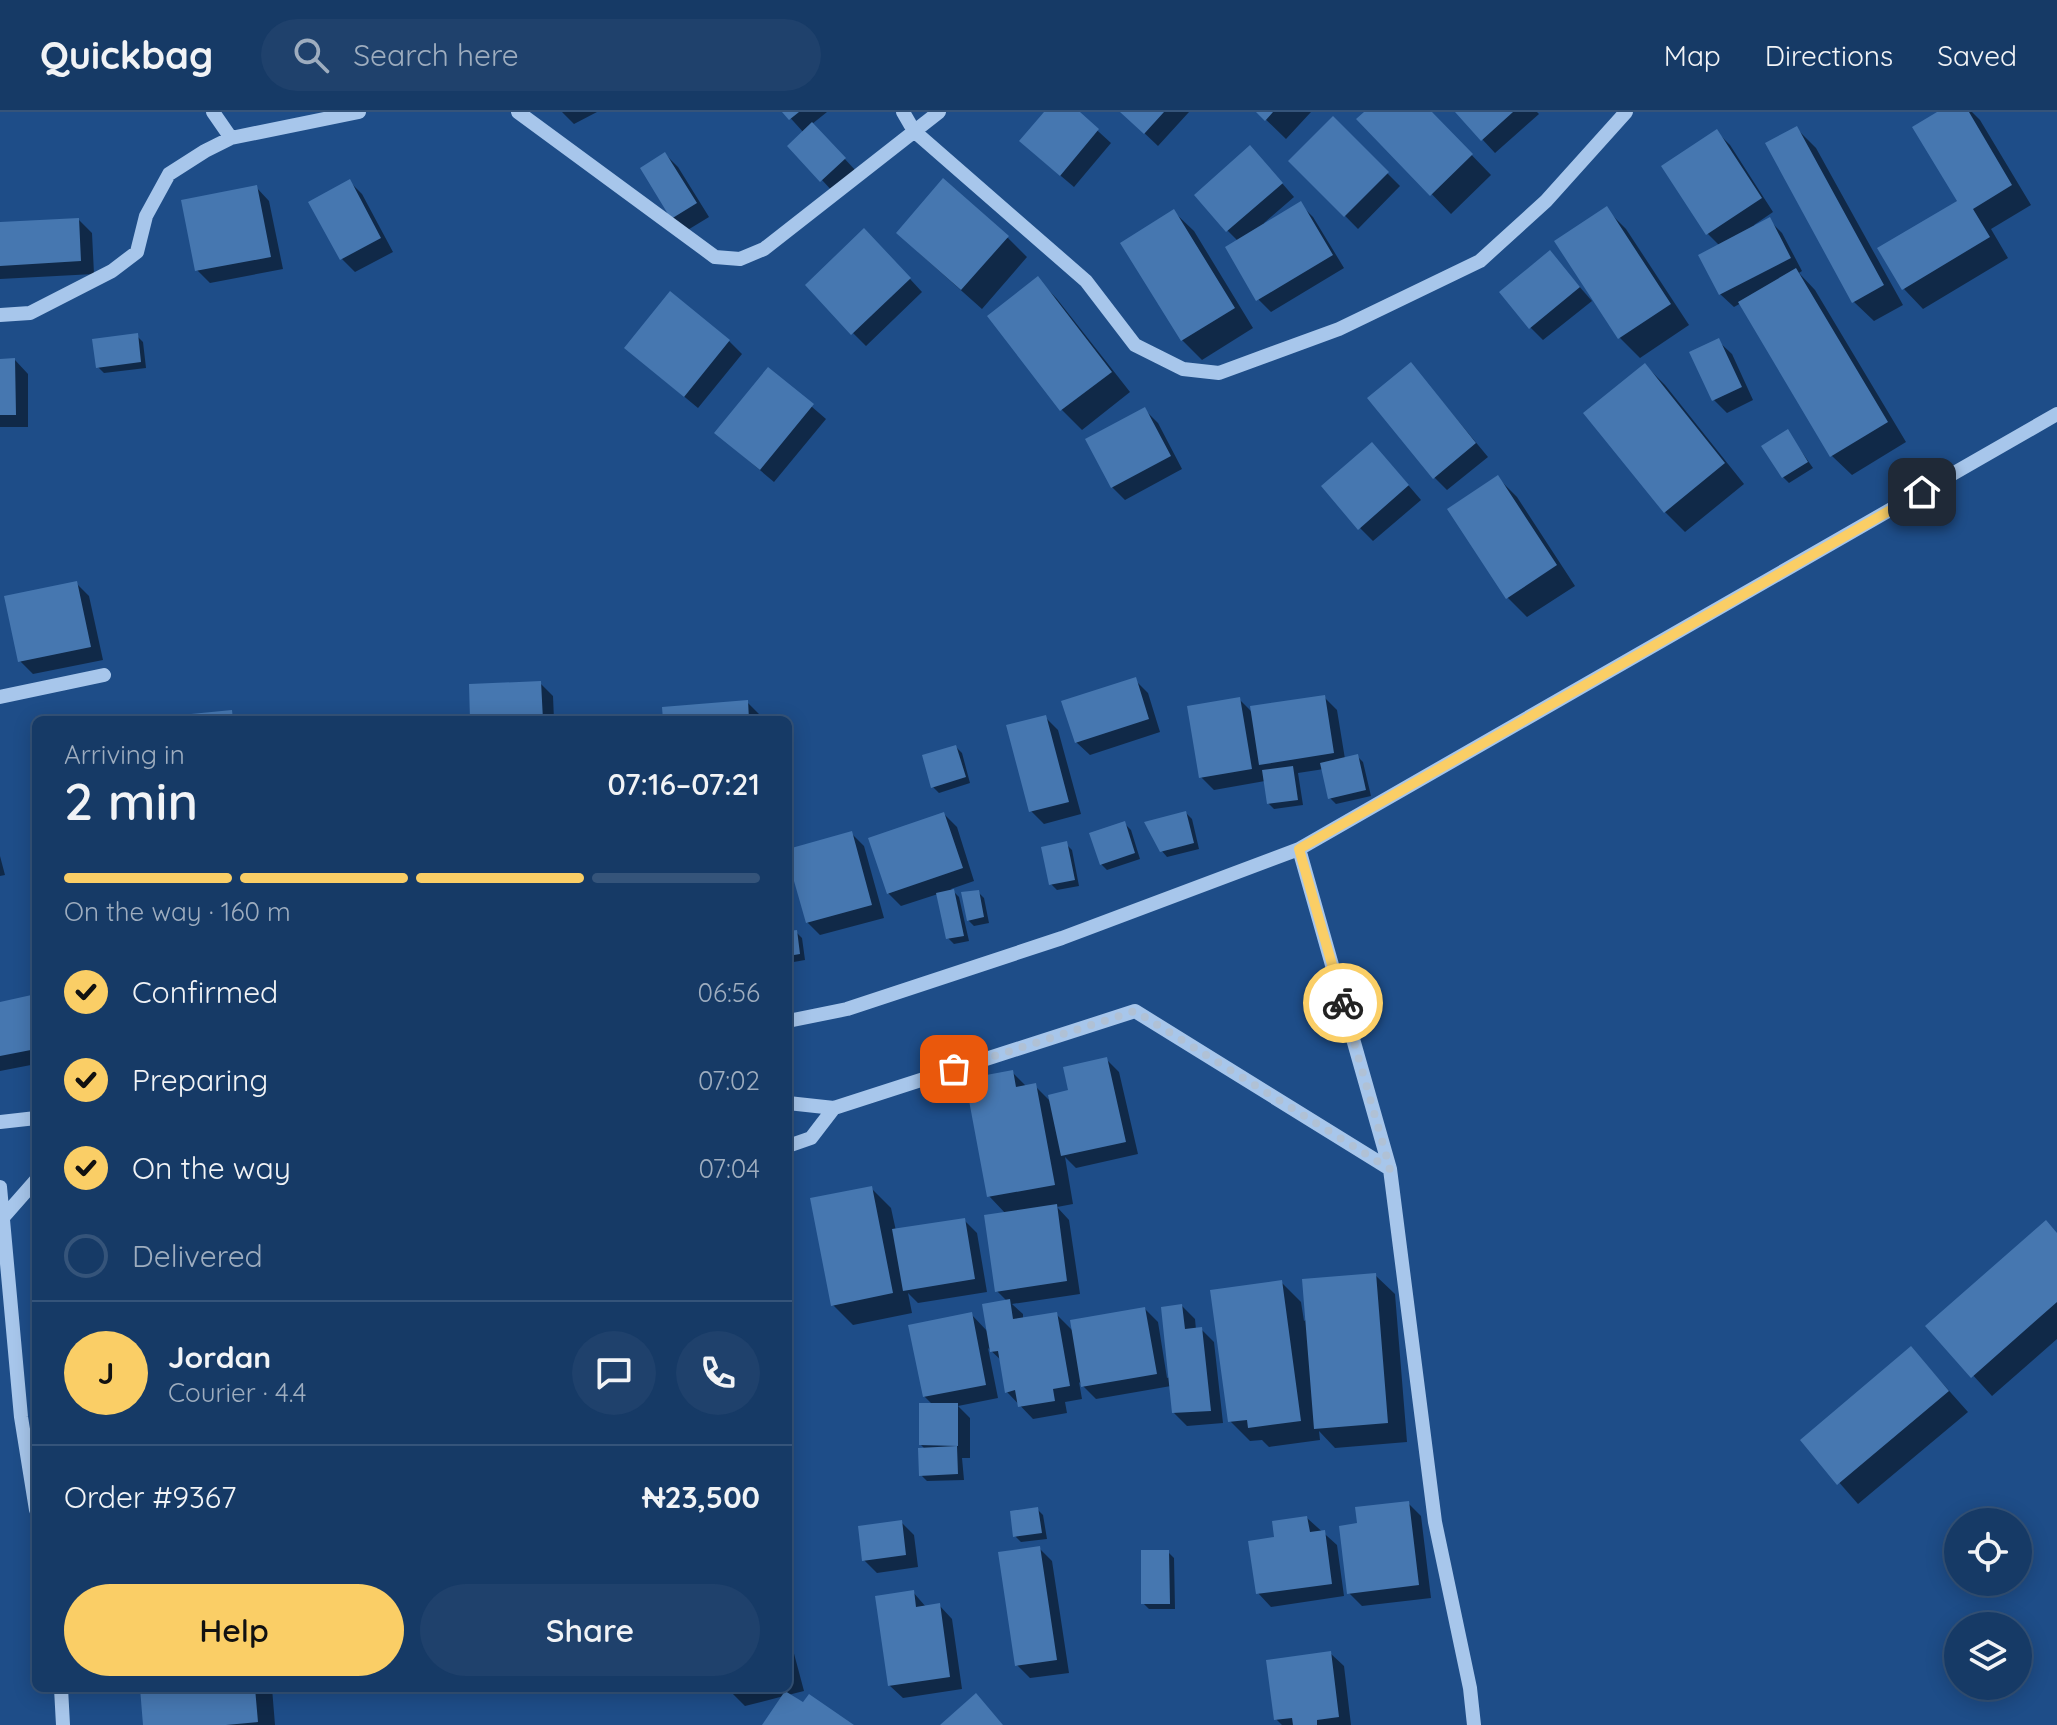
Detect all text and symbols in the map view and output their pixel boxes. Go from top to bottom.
search box [261,19,821,91]
text: Quickbag [40,31,213,79]
icon: search [289,33,333,77]
text: Search here [353,36,519,74]
text: Map [1664,38,1721,73]
text: Directions [1765,38,1893,73]
text: Saved [1937,38,2017,73]
pin [1888,458,1956,526]
icon: home [1900,470,1944,514]
text: Arriving in [64,738,185,771]
text: 07:16–07:21 [608,765,760,803]
text: 2 min [64,768,198,833]
text: On the way · 160 m [64,895,291,928]
courier [1303,963,1383,1043]
icon: check [64,970,108,1014]
text: Confirmed [132,973,278,1011]
text: 06:56 [698,976,760,1009]
icon: bike [1321,981,1365,1025]
pin [920,1035,988,1103]
icon: bag [932,1047,976,1091]
icon: check [64,1058,108,1102]
text: Preparing [132,1061,268,1099]
text: 07:02 [698,1064,760,1097]
icon: check [64,1146,108,1190]
text: On the way [132,1149,291,1187]
text: 07:04 [699,1152,760,1185]
text: Delivered [132,1237,263,1275]
button: chat [572,1331,656,1415]
button: phone [676,1331,760,1415]
text: Jordan [168,1338,271,1376]
text: J [98,1354,114,1392]
text: Courier · 4.4 [168,1376,306,1409]
text: Order #9367 [64,1478,236,1516]
text: ₦23,500 [642,1478,760,1516]
map controls [1944,1508,2032,1700]
button: locate [1944,1508,2032,1596]
button: Help [64,1584,404,1676]
button: Share [420,1584,760,1676]
button: layers [1944,1612,2032,1700]

